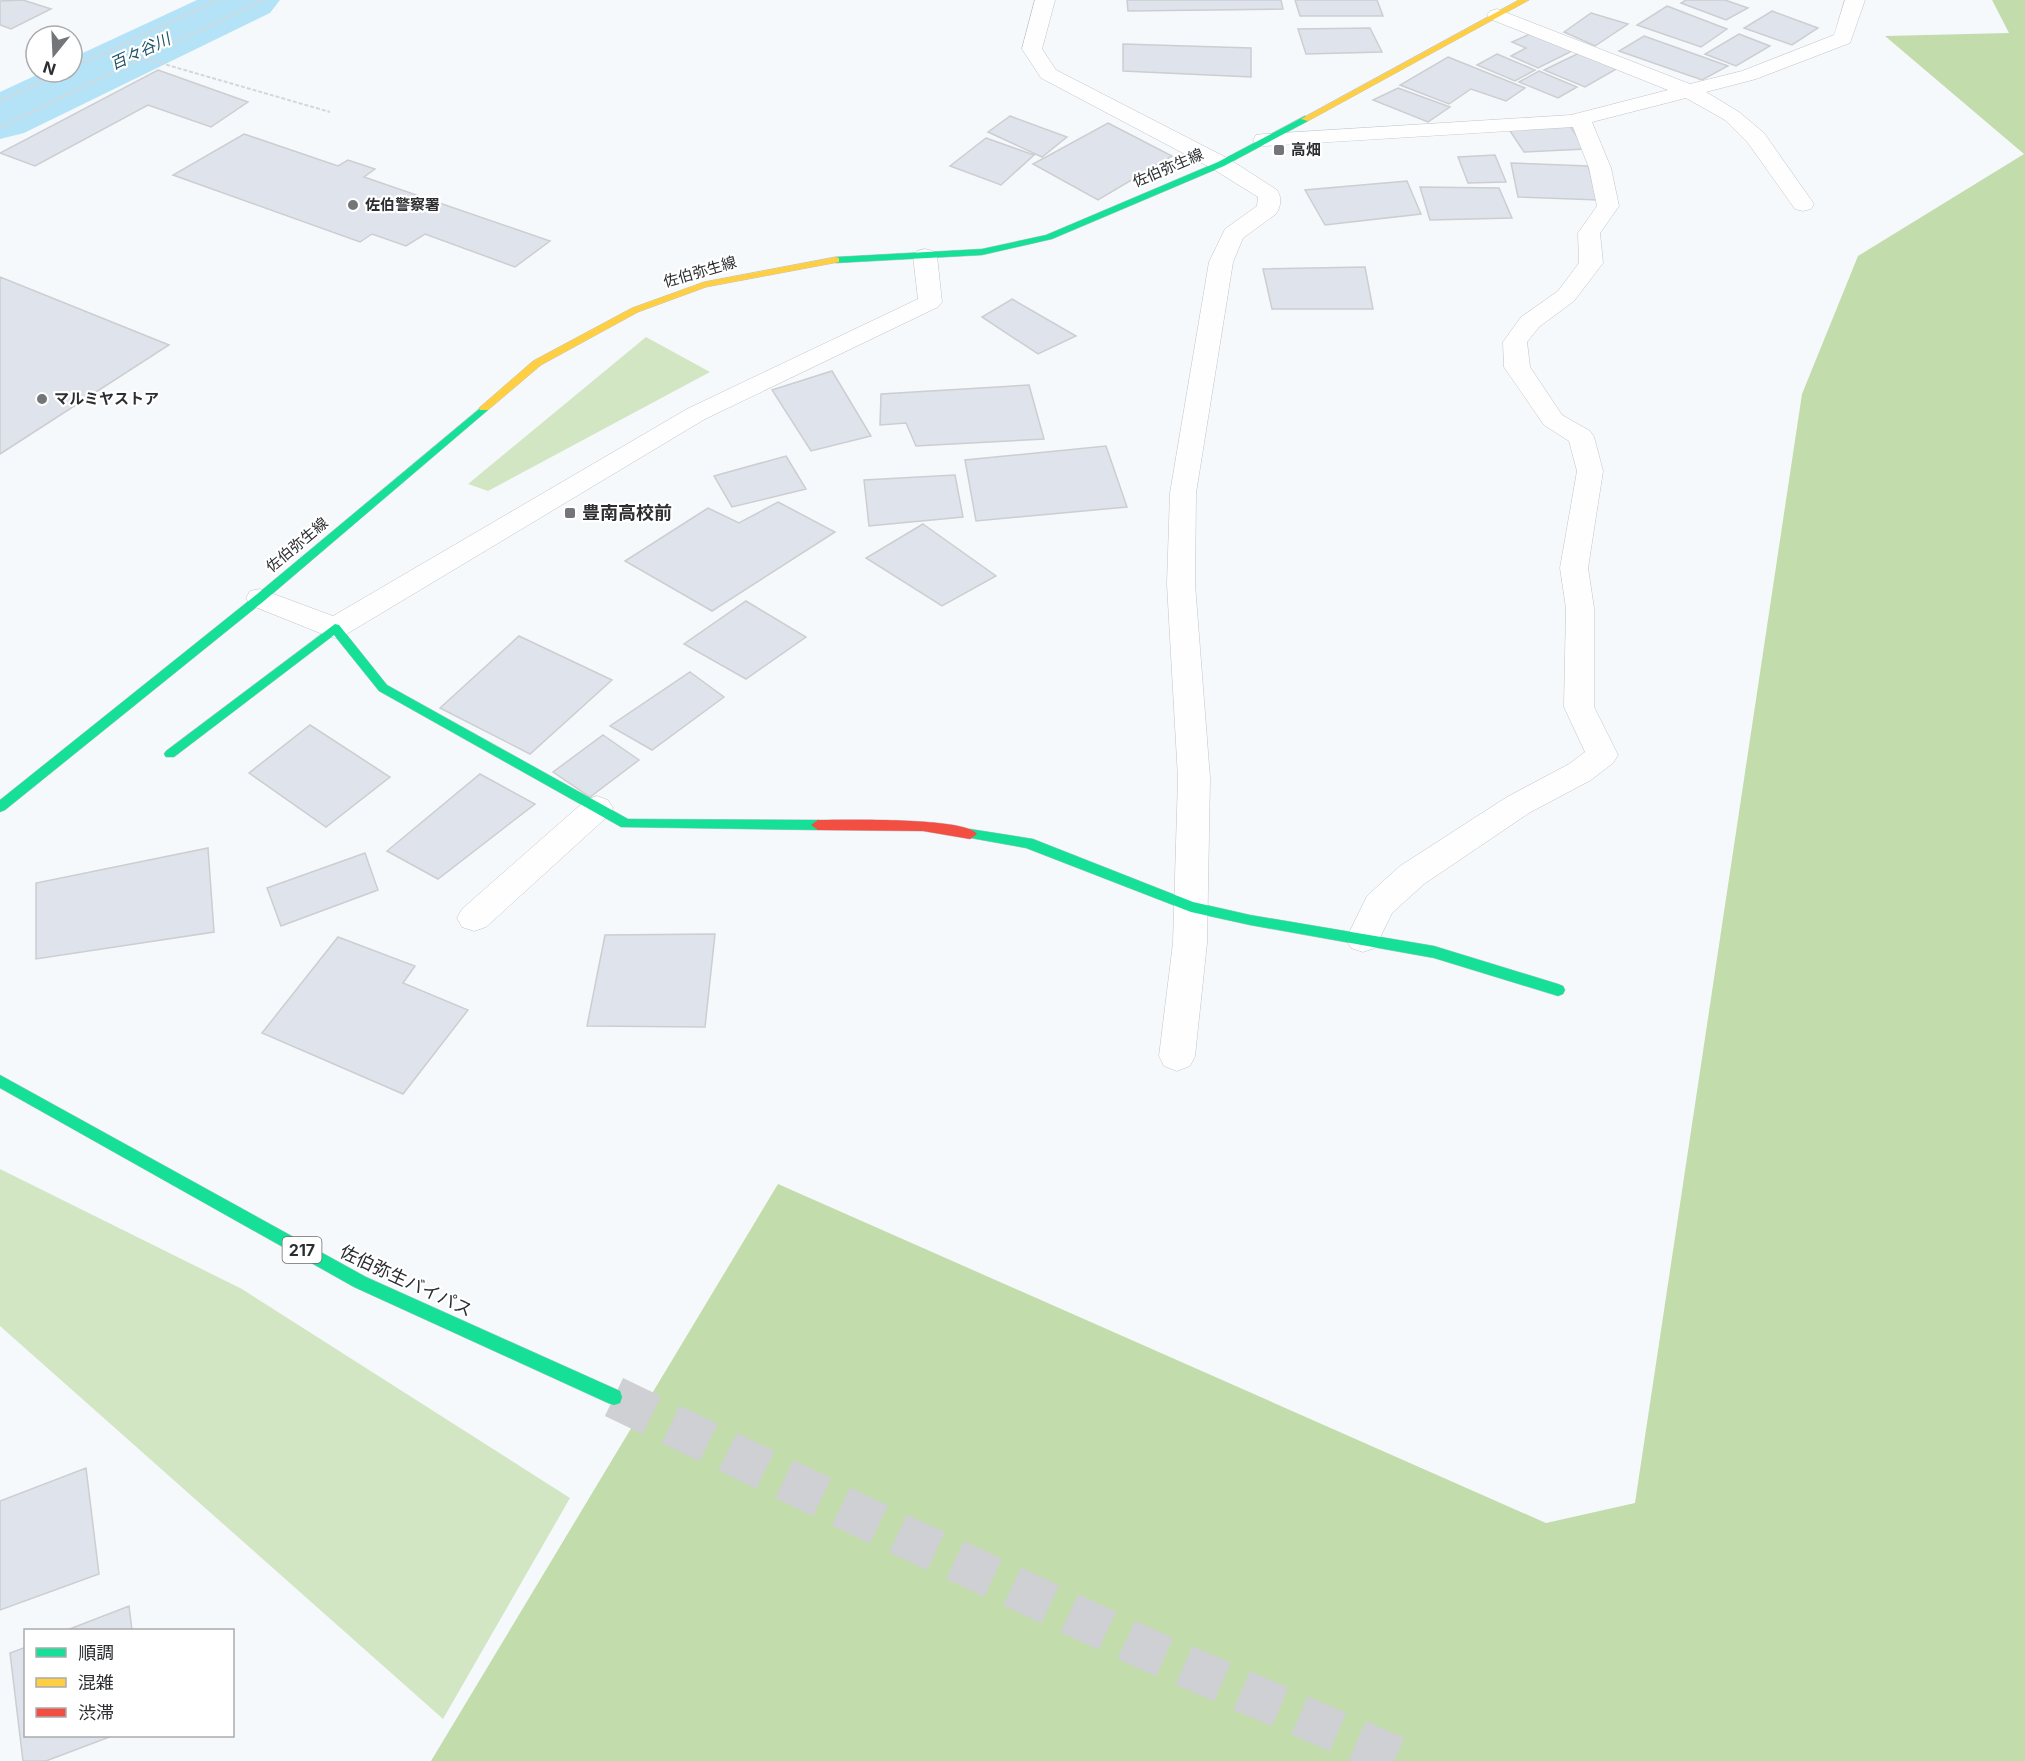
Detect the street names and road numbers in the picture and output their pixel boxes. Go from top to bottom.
street label: 佐伯弥生線 [1130,144,1206,191]
street label: 佐伯弥生線 [661,252,739,291]
street label: 佐伯弥生線 [262,513,332,576]
road number: 217 [282,1237,322,1263]
street label: 佐伯弥生バイパス [337,1241,476,1320]

